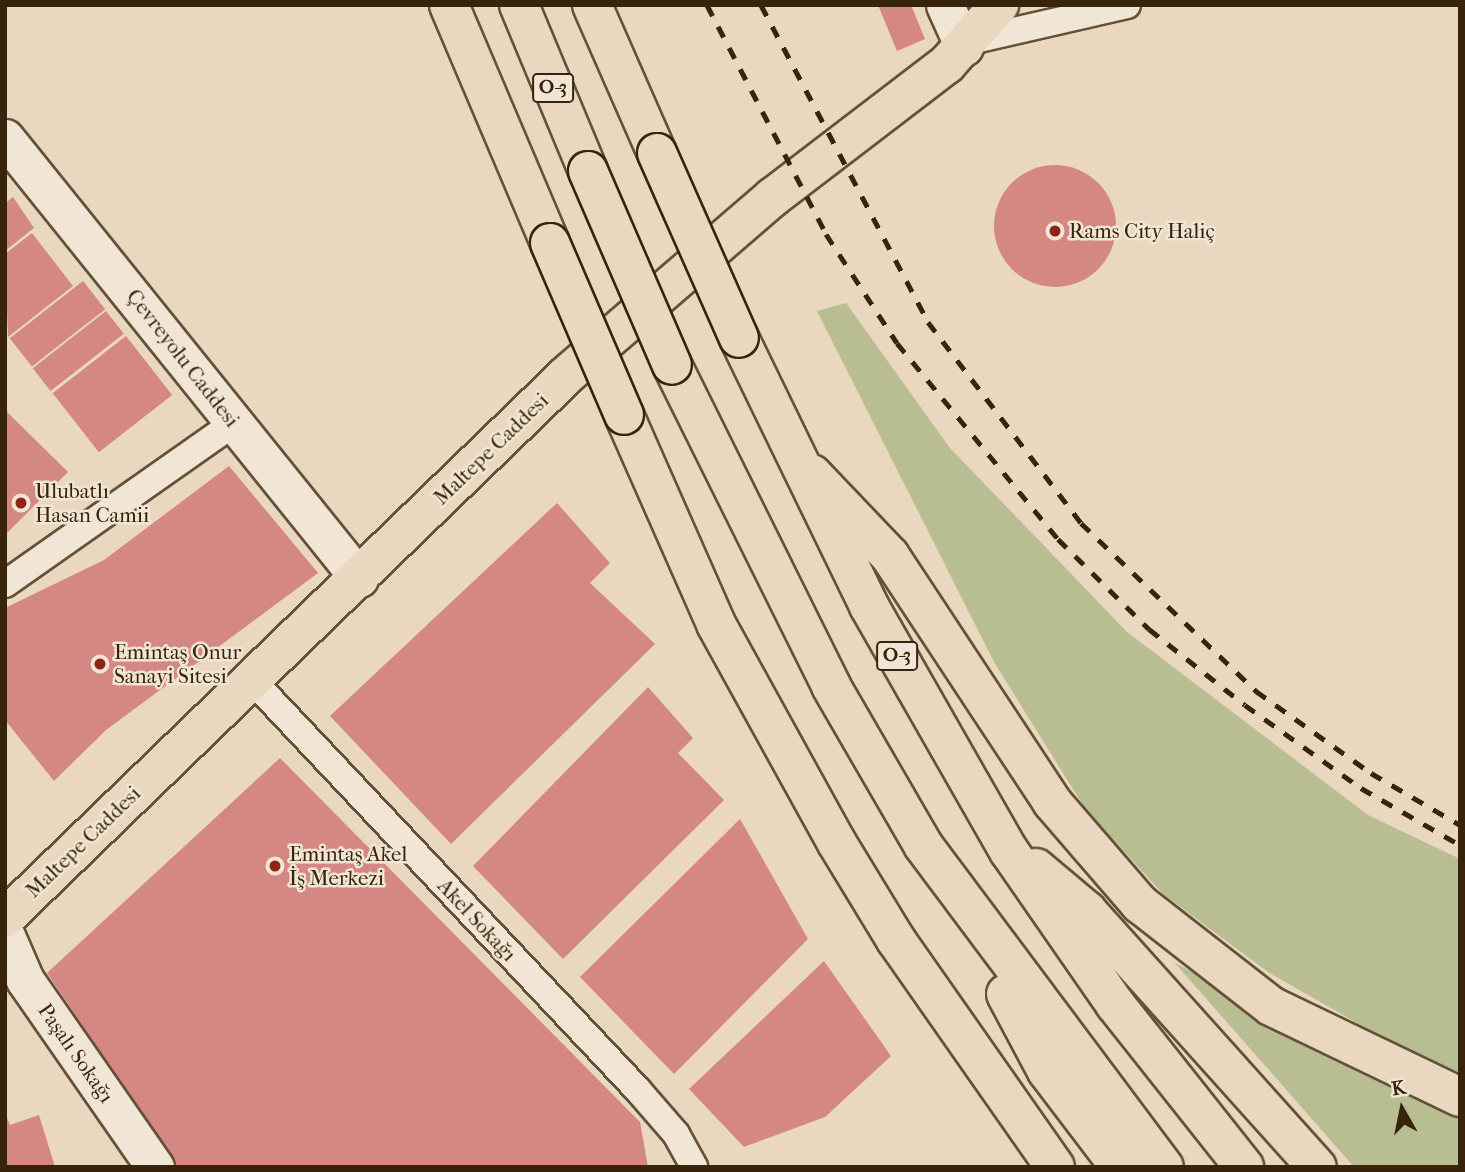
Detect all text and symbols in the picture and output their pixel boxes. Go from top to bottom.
road number: O-3 [532,72,574,104]
place label: Rams City Haliç [1069,218,1215,244]
marker: Rams City Haliç [1047,223,1063,239]
street label: Çevreyolu Caddesi [121,284,245,432]
street label: Maltepe Caddesi [428,388,554,510]
place label: Ulubatlı Hasan Camii [35,478,149,528]
marker: Ulubatlı Hasan Camii [13,495,29,511]
place label: Emintaş Onur Sanayi Sitesi [114,639,241,689]
road number: O-3 [876,640,918,671]
marker: Emintaş Onur Sanayi Sitesi [92,656,108,672]
street label: Maltepe Caddesi [20,781,146,903]
place label: Emintaş Akel İş Merkezi [289,841,407,891]
marker: Emintaş Akel İş Merkezi [267,858,283,874]
street label: Akel Sokağı [432,873,522,967]
street label: Paşalı Sokağı [33,999,119,1107]
north arrow [1367,1074,1437,1144]
text: K [1390,1076,1407,1100]

